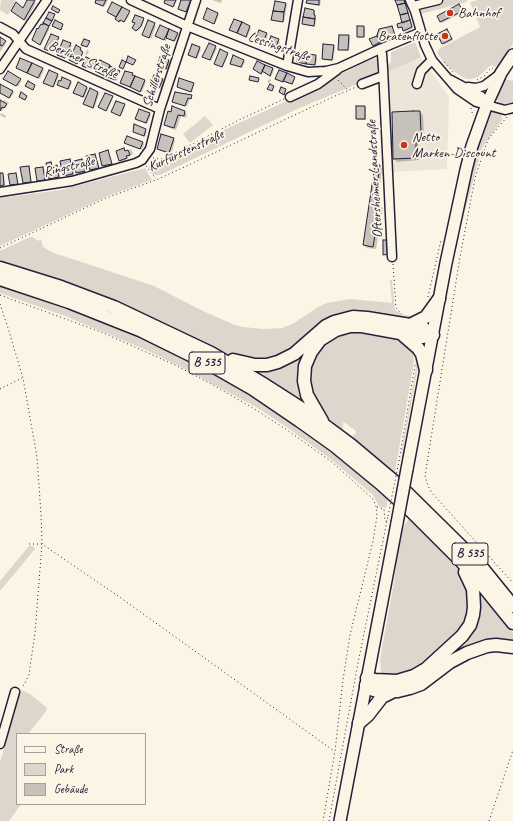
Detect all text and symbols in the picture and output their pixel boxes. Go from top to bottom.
place label: Bahnhof [458,5,500,21]
marker: Bahnhof [445,8,455,18]
place label: Bratenflotte [378,28,437,44]
street label: Lessingstraße [246,29,312,65]
marker: Bratenflotte [440,31,450,41]
street label: Berliner Straße [46,37,120,83]
street label: Schillerstraße [139,42,175,110]
street label: Oftersheimer Landstraße [364,120,386,238]
street label: Kurfürstenstraße [146,126,226,176]
place label: Netto Marken-Discount [412,129,495,162]
marker: Netto Marken-Discount [399,140,409,150]
street label: Ringstraße [42,153,96,181]
road number: B 535 [189,352,225,374]
road number: B 535 [452,543,488,565]
legend [16,733,146,805]
text: Straße [54,741,82,757]
text: Park [54,761,73,777]
text: Gebäude [54,781,87,797]

